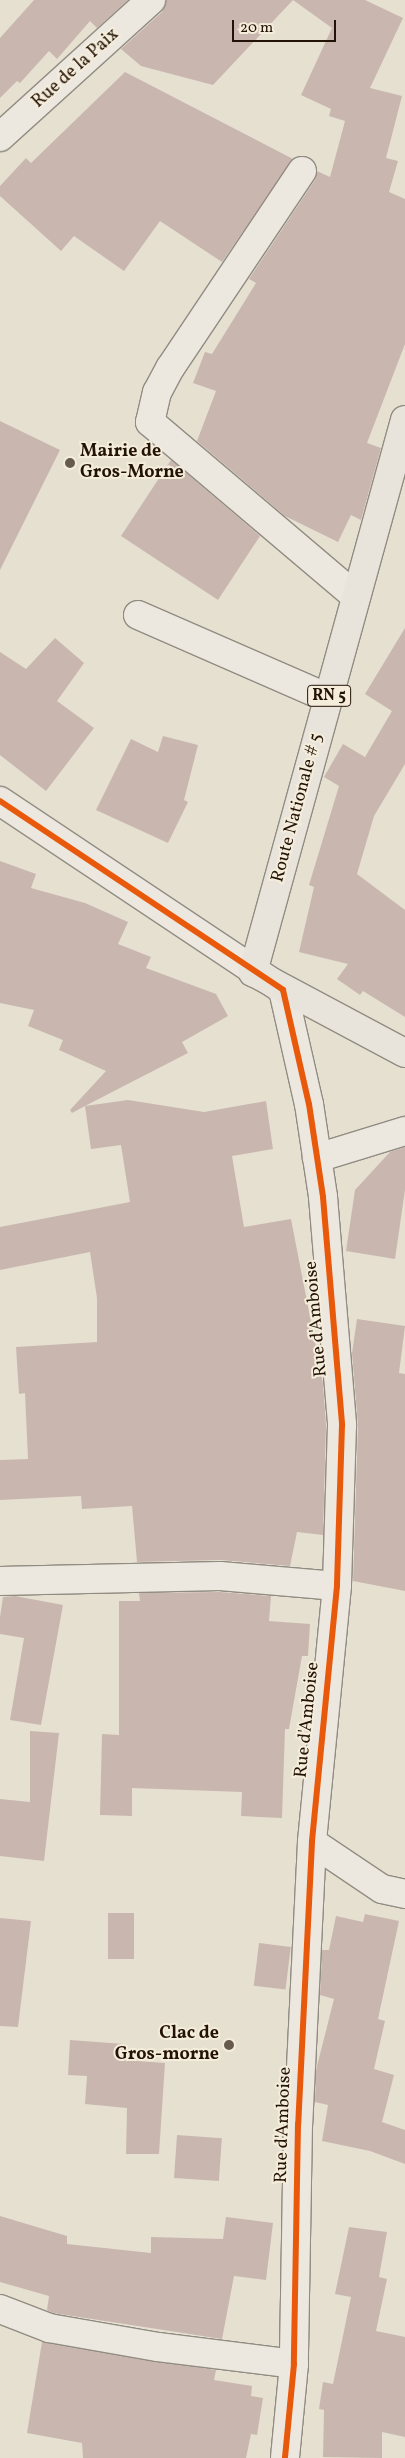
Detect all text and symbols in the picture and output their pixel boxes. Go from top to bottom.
scale bar [235,10,339,42]
text: 20 m [240,18,273,39]
street label: Rue de la Paix [28,24,124,114]
place label: Mairie de Gros-Morne [80,442,184,484]
marker: Mairie de Gros-Morne [64,457,76,469]
road number: RN 5 [306,682,352,709]
street label: Route Nationale # 5 [268,731,328,885]
street label: Rue d'Amboise [301,1260,333,1378]
street label: Rue d'Amboise [291,1661,325,1779]
place label: Clac de Gros-morne [115,2024,219,2066]
marker: Clac de Gros-morne [223,2039,235,2051]
street label: Rue d'Amboise [271,2067,297,2183]

